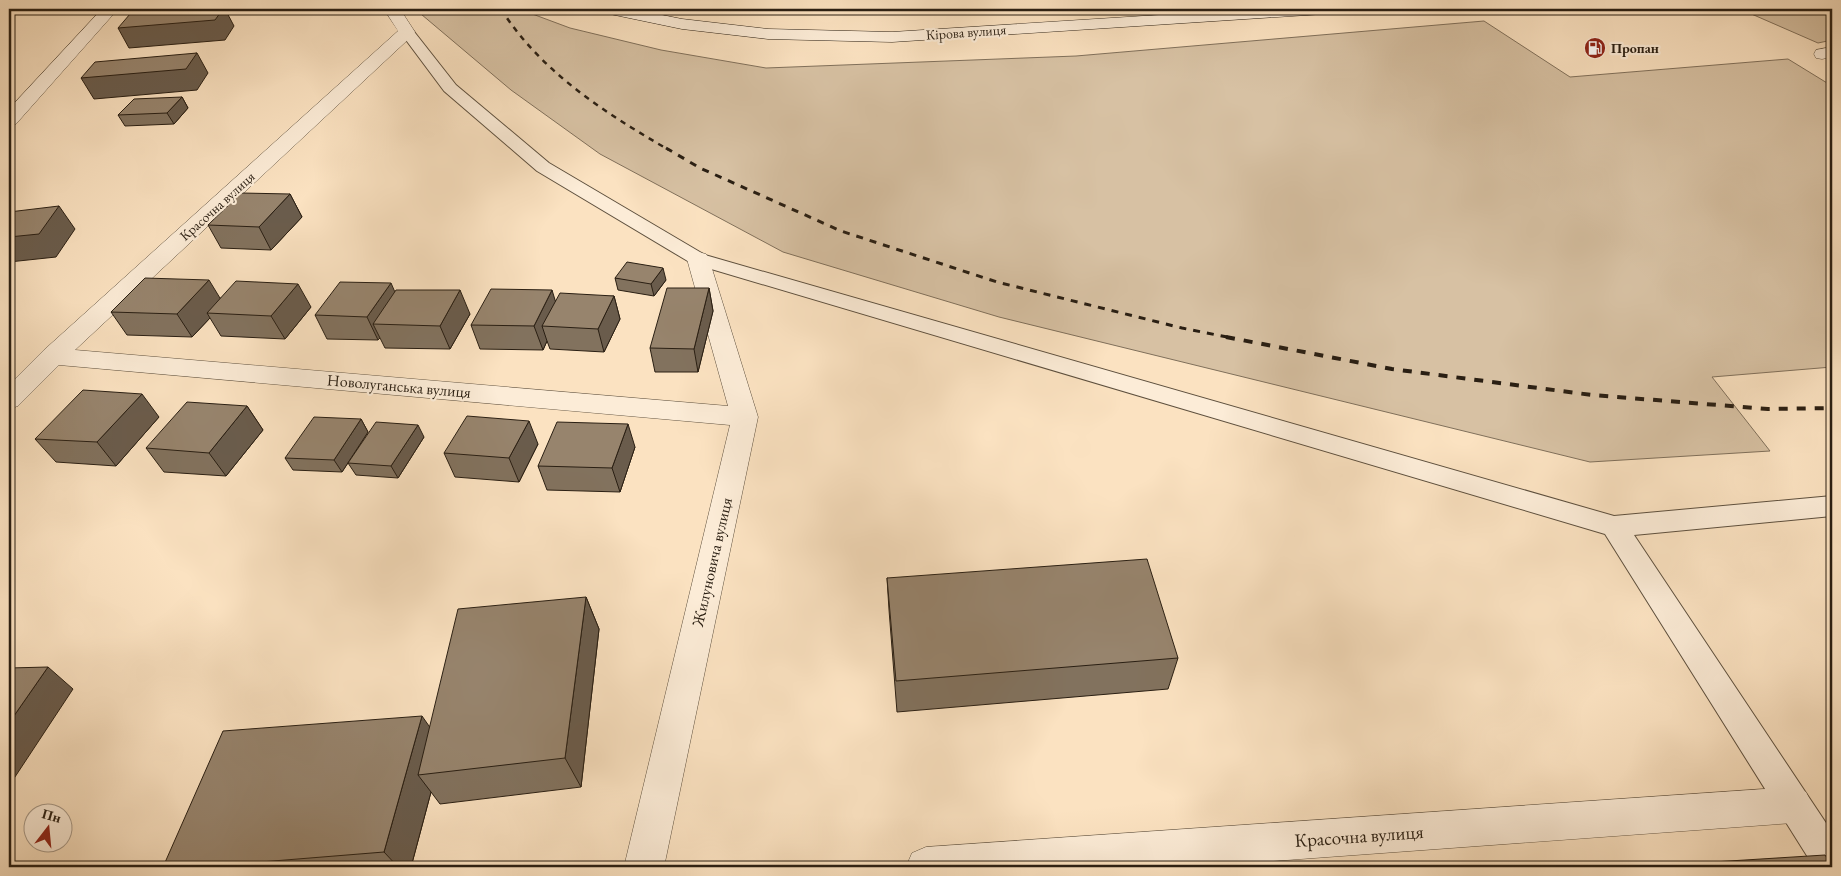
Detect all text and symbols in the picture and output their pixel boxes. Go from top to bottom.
street label: Кірова вулиця [925,20,1007,44]
fuel station icon: Пропан [1583,36,1607,60]
place label: Пропан [1611,39,1659,57]
street label: Красочна вулиця [176,167,258,245]
street label: Новолуганська вулиця [326,369,472,403]
street label: Жилуновича вулиця [687,495,737,630]
north arrow [22,804,72,854]
text: Пн [40,804,63,827]
street label: Красочна вулиця [1294,819,1425,853]

